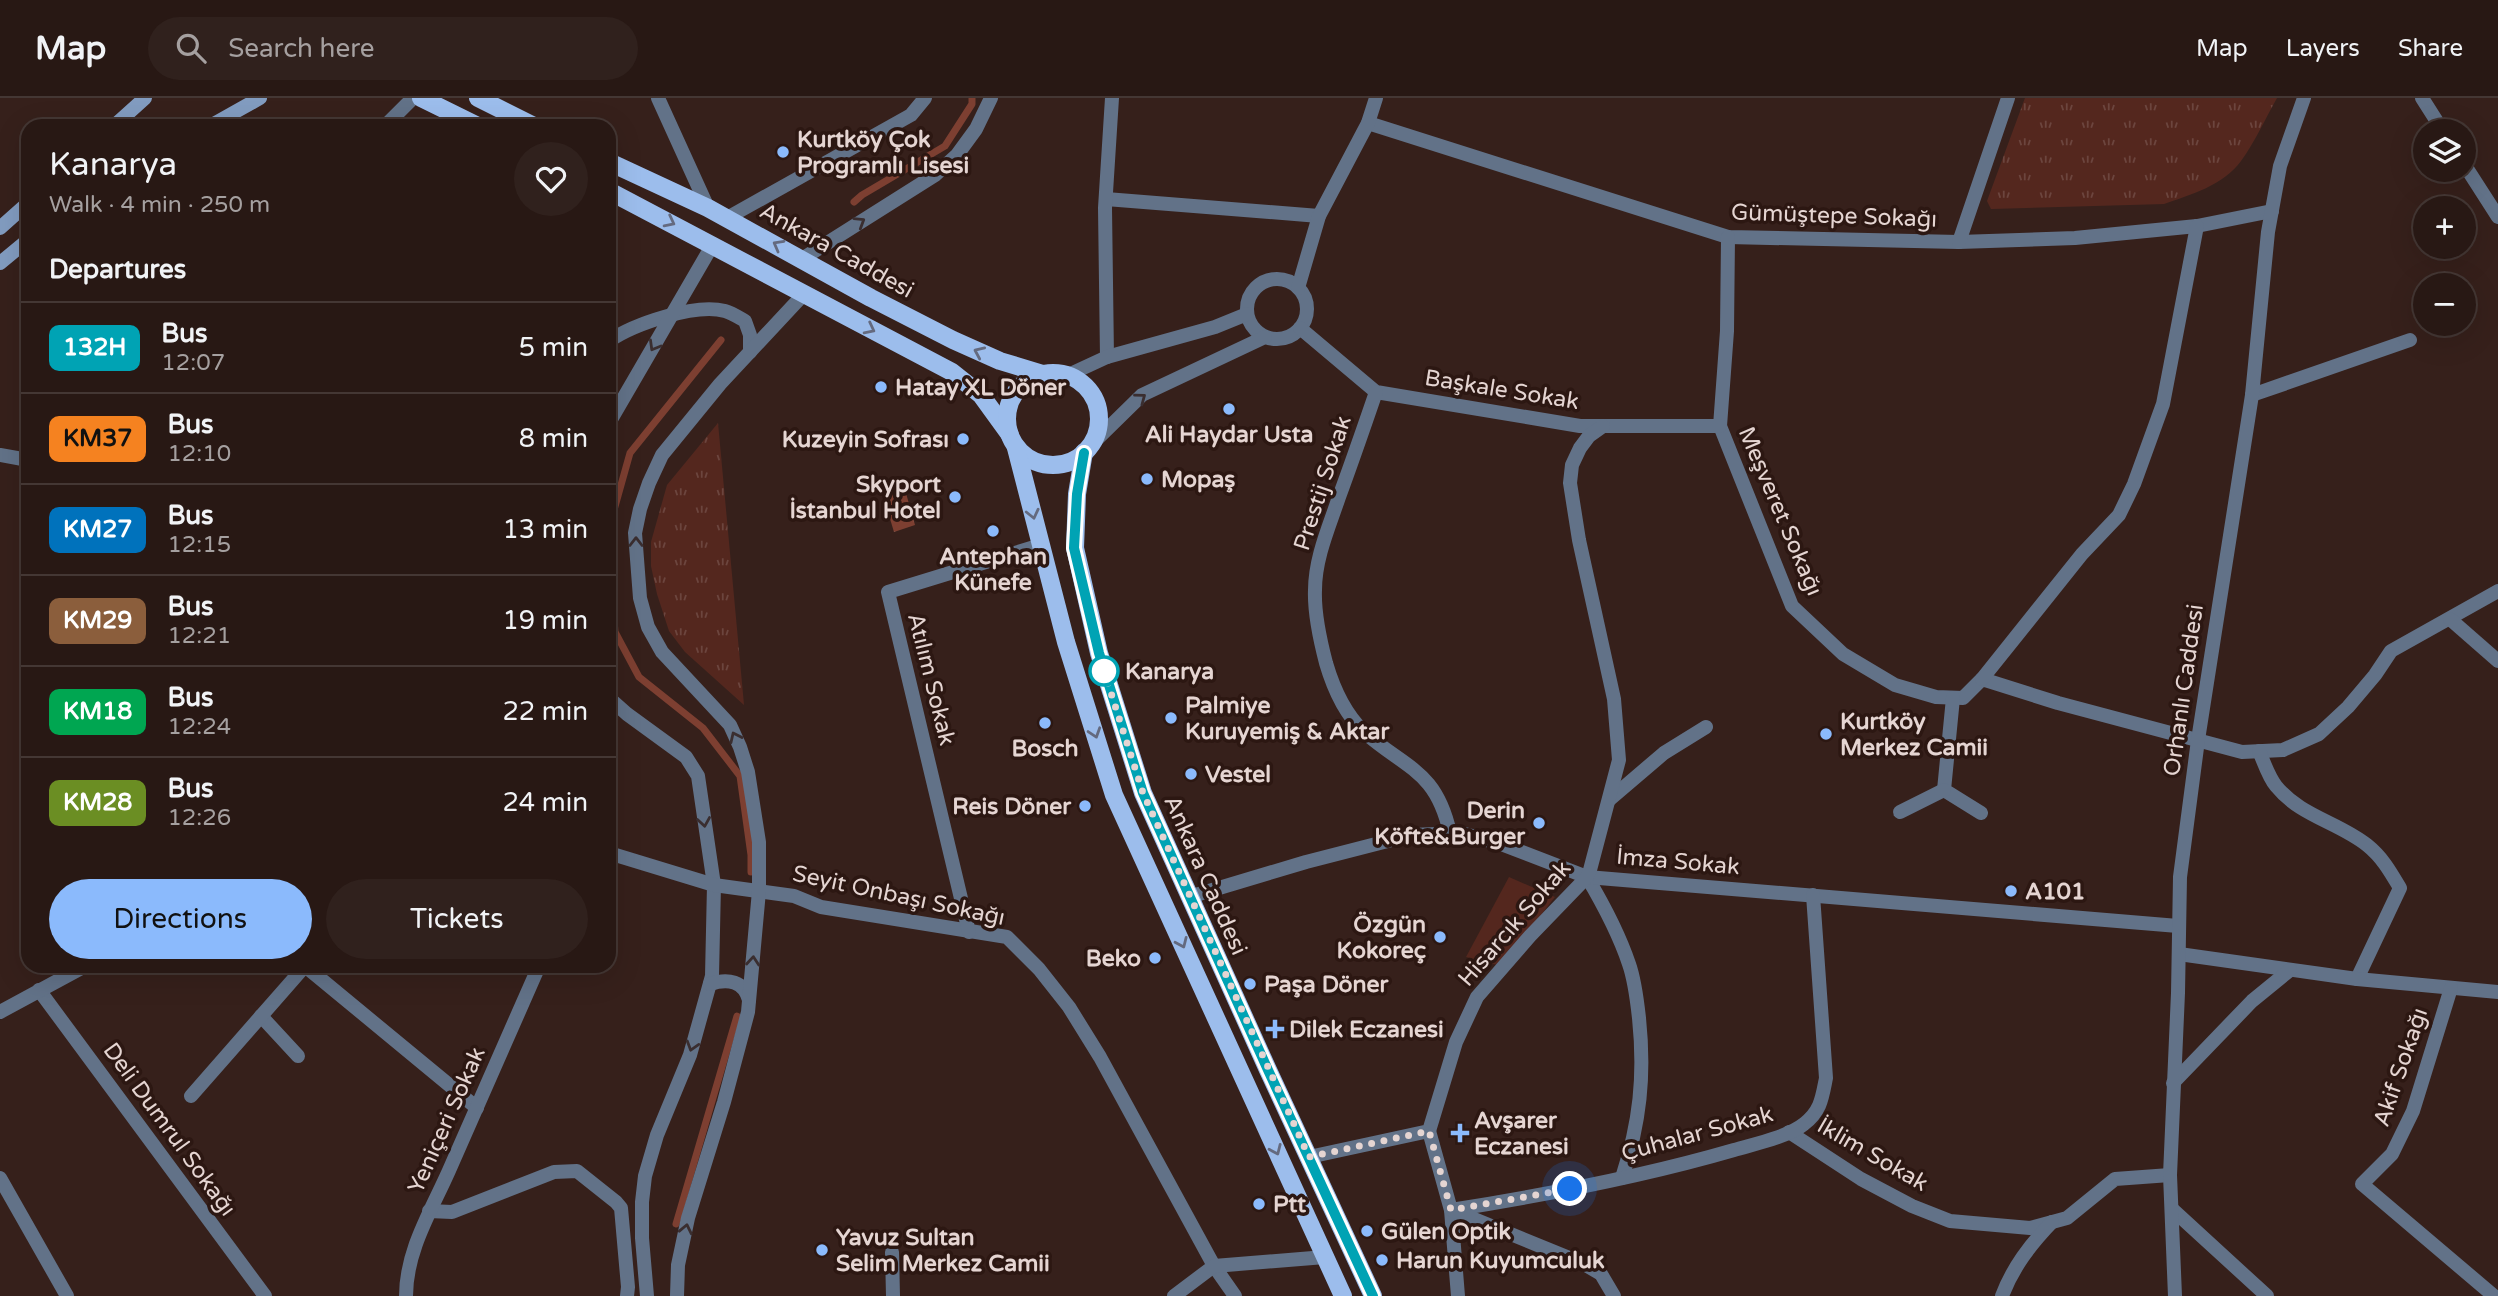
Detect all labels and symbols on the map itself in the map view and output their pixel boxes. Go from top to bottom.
place label: Kurtköy Çok Programlı Lisesi [797,126,969,180]
marker: Kurtköy Çok Programlı Lisesi [775,144,791,160]
street label: Ankara Caddesi [755,197,918,305]
street label: Gümüştepe Sokağı [1730,198,1937,234]
one-way arrow [663,213,675,227]
one-way arrow [852,217,865,230]
one-way arrow [772,240,785,254]
one-way arrow [863,321,875,335]
one-way arrow [650,338,663,351]
one-way arrow [974,346,986,360]
street label: Başkale Sokak [1423,364,1581,416]
place label: Hatay XL Döner [895,374,1067,402]
marker: Hatay XL Döner [873,379,889,395]
one-way arrow [1133,394,1145,406]
marker: Ali Haydar Usta [1221,401,1237,417]
street label: Prestij Sokak [1288,412,1358,554]
place label: Ali Haydar Usta [1145,421,1313,449]
street label: Meşveret Sokağı [1732,423,1828,600]
place label: Kuzeyin Sofrası [782,426,949,454]
marker: Kuzeyin Sofrası [955,431,971,447]
place label: Mopaş [1161,466,1235,494]
place label: Skyport İstanbul Hotel [789,471,941,525]
marker: Mopaş [1139,471,1155,487]
marker: Skyport İstanbul Hotel [947,489,963,505]
one-way arrow [1025,508,1040,520]
marker: Antephan Künefe [985,523,1001,539]
one-way arrow [628,537,643,548]
place label: Antephan Künefe [939,543,1047,597]
street label: Orhanlı Caddesi [2158,602,2210,778]
street label: Atılım Sokak [901,610,961,748]
marker: Kanarya [1089,656,1119,686]
place label: Kanarya [1125,658,1214,686]
place label: Palmiye Kuruyemiş & Aktar [1185,692,1390,746]
place label: Kurtköy Merkez Camii [1840,708,1988,762]
marker: Palmiye Kuruyemiş & Aktar [1163,710,1179,726]
marker: Bosch [1037,715,1053,731]
one-way arrow [1087,726,1101,739]
marker: Kurtköy Merkez Camii [1818,726,1834,742]
one-way arrow [730,732,744,744]
place label: Bosch [1011,735,1079,763]
place label: Vestel [1205,761,1271,789]
marker: Vestel [1183,766,1199,782]
street label: Ankara Caddesi [1157,791,1253,960]
place label: Reis Döner [952,793,1072,821]
place label: Derin Köfte&Burger [1374,797,1526,851]
marker: Reis Döner [1077,798,1093,814]
marker: Derin Köfte&Burger [1531,815,1547,831]
one-way arrow [696,816,711,828]
street label: İmza Sokak [1615,843,1741,881]
street label: Hisarcık Sokak [1452,855,1577,992]
street label: Seyit Onbaşı Sokağı [790,860,1007,932]
place label: A101 [2025,878,2086,906]
marker: A101 [2003,883,2019,899]
place label: Özgün Kokoreç [1337,911,1426,965]
marker: Özgün Kokoreç [1432,929,1448,945]
one-way arrow [1174,936,1188,948]
place label: Beko [1086,945,1141,973]
marker: Beko [1147,950,1163,966]
one-way arrow [745,955,760,966]
place label: Paşa Döner [1264,971,1390,999]
marker: Paşa Döner [1242,976,1258,992]
street label: Akif Sokağı [2368,1004,2434,1130]
place label: Dilek Eczanesi [1289,1016,1444,1044]
marker: Dilek Eczanesi [1267,1021,1283,1037]
street label: Deli Dumrul Sokağı [97,1037,242,1222]
one-way arrow [686,1040,701,1052]
street label: Yeniçeri Sokak [402,1043,492,1198]
street label: Çuhalar Sokak [1618,1100,1776,1168]
place label: Avşarer Eczanesi [1474,1107,1569,1161]
street label: İklim Sokak [1812,1112,1933,1198]
marker: Avşarer Eczanesi [1452,1125,1468,1141]
one-way arrow [1268,1143,1282,1155]
your location [1552,1171,1587,1206]
place label: Ptt [1273,1191,1306,1219]
marker: Ptt [1251,1196,1267,1212]
place label: Gülen Optik [1381,1218,1512,1246]
one-way arrow [678,1223,693,1235]
marker: Gülen Optik [1359,1223,1375,1239]
place label: Yavuz Sultan Selim Merkez Camii [836,1224,1050,1278]
marker: Yavuz Sultan Selim Merkez Camii [814,1242,830,1258]
place label: Harun Kuyumculuk [1396,1247,1605,1275]
marker: Harun Kuyumculuk [1374,1252,1390,1268]

